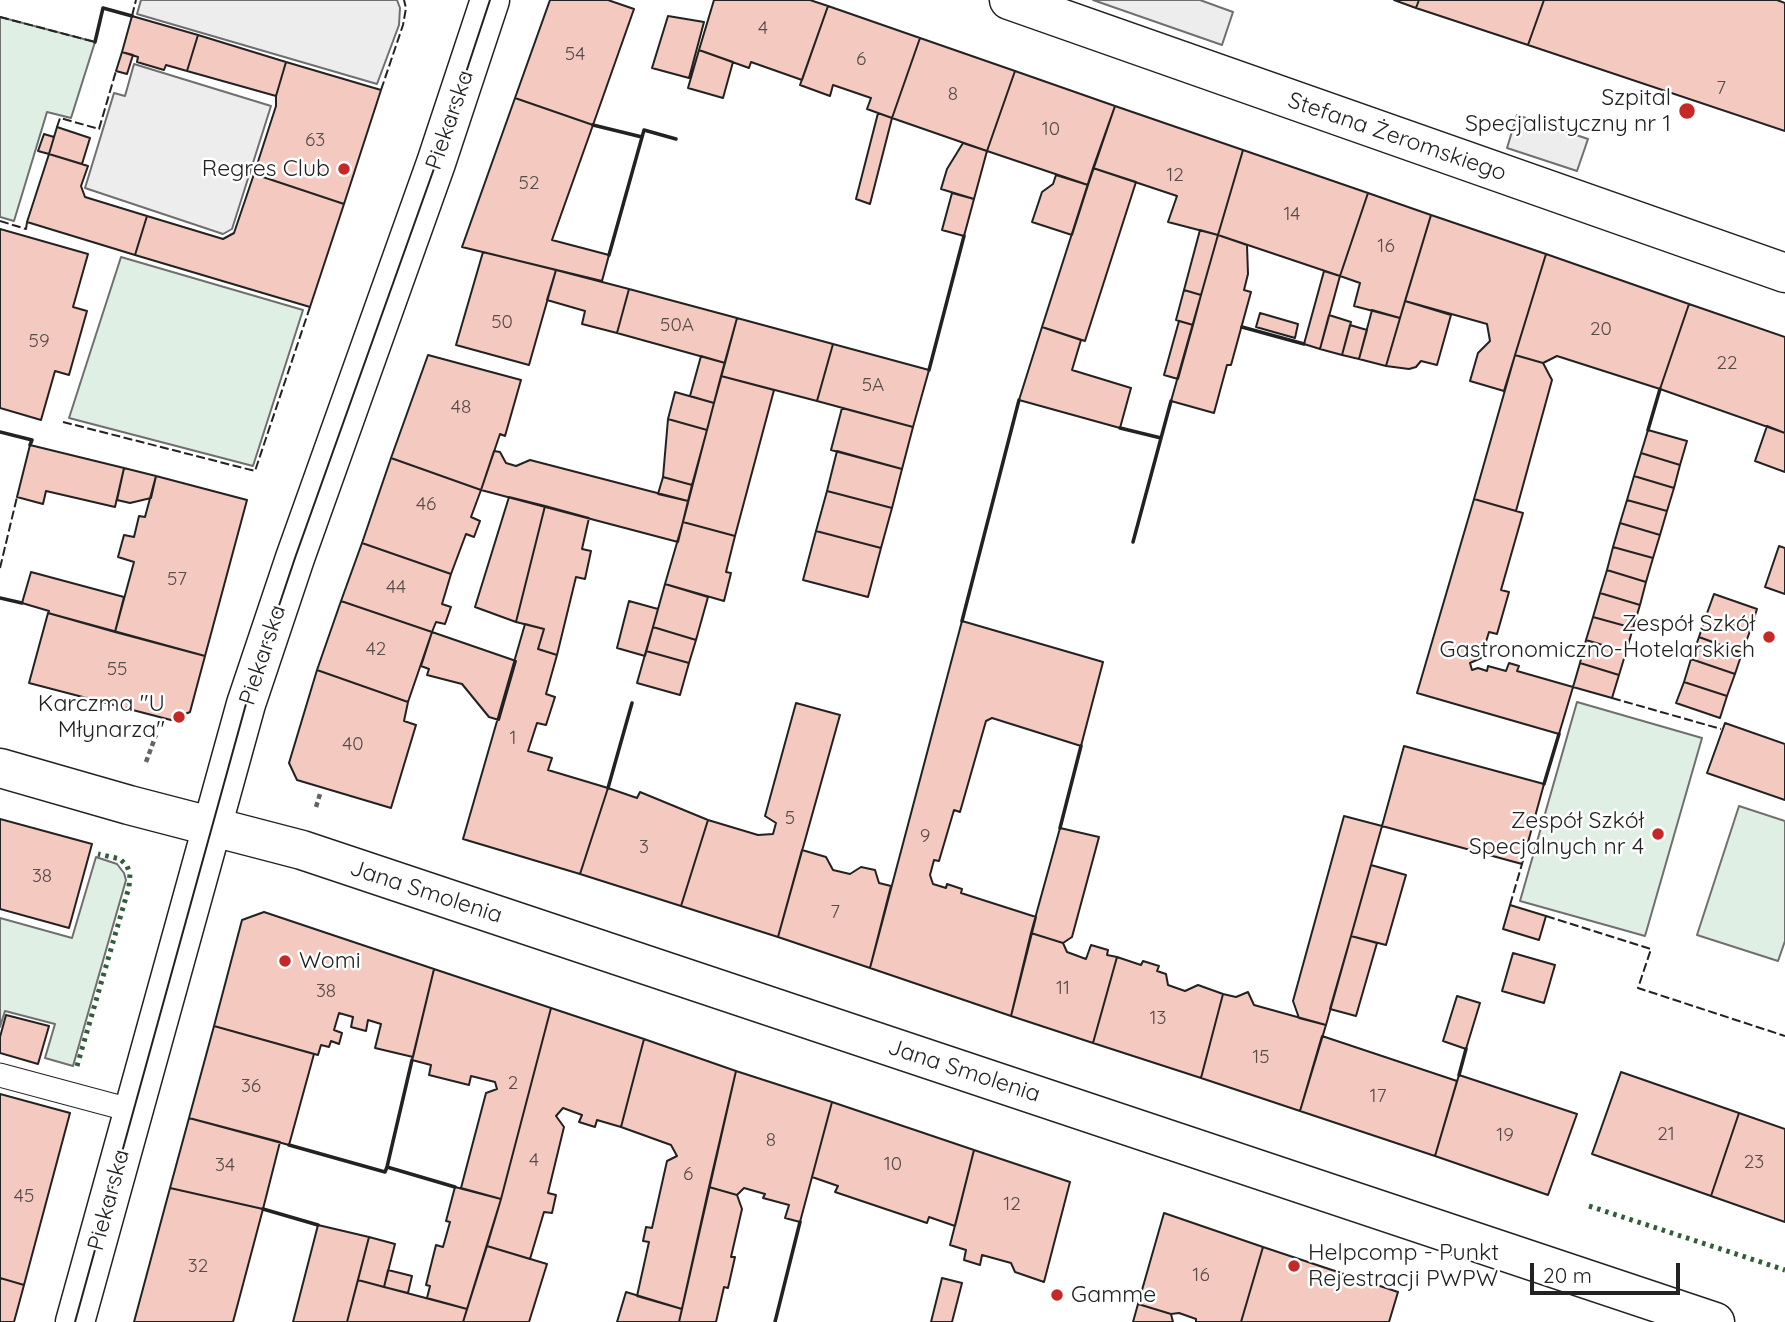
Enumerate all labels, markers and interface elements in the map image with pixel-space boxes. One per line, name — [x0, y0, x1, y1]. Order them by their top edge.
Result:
house number: 4 — [758, 17, 768, 39]
house number: 54 — [565, 43, 585, 65]
house number: 6 — [856, 48, 866, 70]
street label: Piekarska — [420, 67, 480, 173]
house number: 7 — [1716, 77, 1726, 99]
house number: 8 — [948, 83, 958, 105]
place label: Szpital Specjalistyczny nr 1 — [1465, 84, 1671, 138]
street label: Stefana Żeromskiego — [1284, 87, 1510, 187]
marker: Szpital Specjalistyczny nr 1 — [1677, 101, 1697, 121]
house number: 10 — [1042, 118, 1060, 140]
house number: 63 — [305, 129, 325, 151]
place label: Regres Club — [202, 155, 330, 183]
marker: Regres Club — [336, 161, 352, 177]
house number: 12 — [1166, 164, 1184, 186]
house number: 52 — [519, 172, 539, 194]
house number: 14 — [1284, 203, 1300, 225]
house number: 16 — [1377, 235, 1395, 257]
house number: 50 — [491, 311, 513, 333]
house number: 50A — [660, 314, 694, 336]
house number: 20 — [1590, 318, 1612, 340]
house number: 59 — [29, 330, 49, 352]
house number: 22 — [1716, 352, 1738, 374]
house number: 5A — [862, 374, 884, 396]
house number: 48 — [451, 396, 471, 418]
house number: 46 — [416, 493, 436, 515]
house number: 57 — [167, 568, 187, 590]
house number: 44 — [386, 576, 406, 598]
street label: Piekarska — [234, 601, 292, 709]
place label: Zespół Szkół Gastronomiczno-Hotelarskich — [1440, 610, 1755, 664]
marker: Zespół Szkół Gastronomiczno-Hotelarskich — [1761, 629, 1777, 645]
house number: 42 — [366, 638, 386, 660]
house number: 55 — [107, 658, 127, 680]
place label: Karczma "U Młynarza" — [38, 690, 165, 744]
marker: Karczma "U Młynarza" — [171, 709, 187, 725]
house number: 1 — [509, 727, 517, 749]
house number: 40 — [342, 733, 364, 755]
house number: 5 — [785, 807, 795, 829]
place label: Zespół Szkół Specjalnych nr 4 — [1469, 807, 1644, 861]
house number: 9 — [920, 825, 930, 847]
marker: Zespół Szkół Specjalnych nr 4 — [1650, 826, 1666, 842]
house number: 3 — [639, 836, 649, 858]
street label: Jana Smolenia — [346, 854, 506, 930]
house number: 38 — [32, 865, 52, 887]
house number: 7 — [830, 901, 840, 923]
place label: Womi — [299, 947, 361, 975]
marker: Womi — [277, 953, 293, 969]
house number: 11 — [1056, 977, 1070, 999]
house number: 38 — [316, 980, 336, 1002]
house number: 13 — [1150, 1007, 1166, 1029]
street label: Jana Smolenia — [884, 1033, 1044, 1109]
house number: 15 — [1252, 1046, 1270, 1068]
house number: 2 — [508, 1072, 518, 1094]
house number: 36 — [241, 1075, 261, 1097]
house number: 17 — [1370, 1085, 1386, 1107]
house number: 21 — [1657, 1123, 1675, 1145]
house number: 19 — [1496, 1124, 1514, 1146]
house number: 8 — [766, 1129, 776, 1151]
street label: Piekarska — [82, 1146, 136, 1254]
house number: 4 — [529, 1149, 539, 1171]
house number: 23 — [1744, 1151, 1764, 1173]
house number: 10 — [884, 1153, 902, 1175]
house number: 34 — [215, 1154, 235, 1176]
house number: 6 — [683, 1163, 693, 1185]
house number: 45 — [14, 1185, 34, 1207]
house number: 12 — [1003, 1193, 1021, 1215]
place label: Helpcomp - Punkt Rejestracji PWPW — [1308, 1239, 1499, 1293]
scale bar — [1533, 1248, 1684, 1292]
house number: 32 — [188, 1255, 208, 1277]
marker: Helpcomp - Punkt Rejestracji PWPW — [1286, 1258, 1302, 1274]
text: 20 m — [1543, 1262, 1592, 1288]
house number: 16 — [1192, 1264, 1210, 1286]
place label: Gamme — [1071, 1281, 1156, 1309]
marker: Gamme — [1049, 1287, 1065, 1303]

